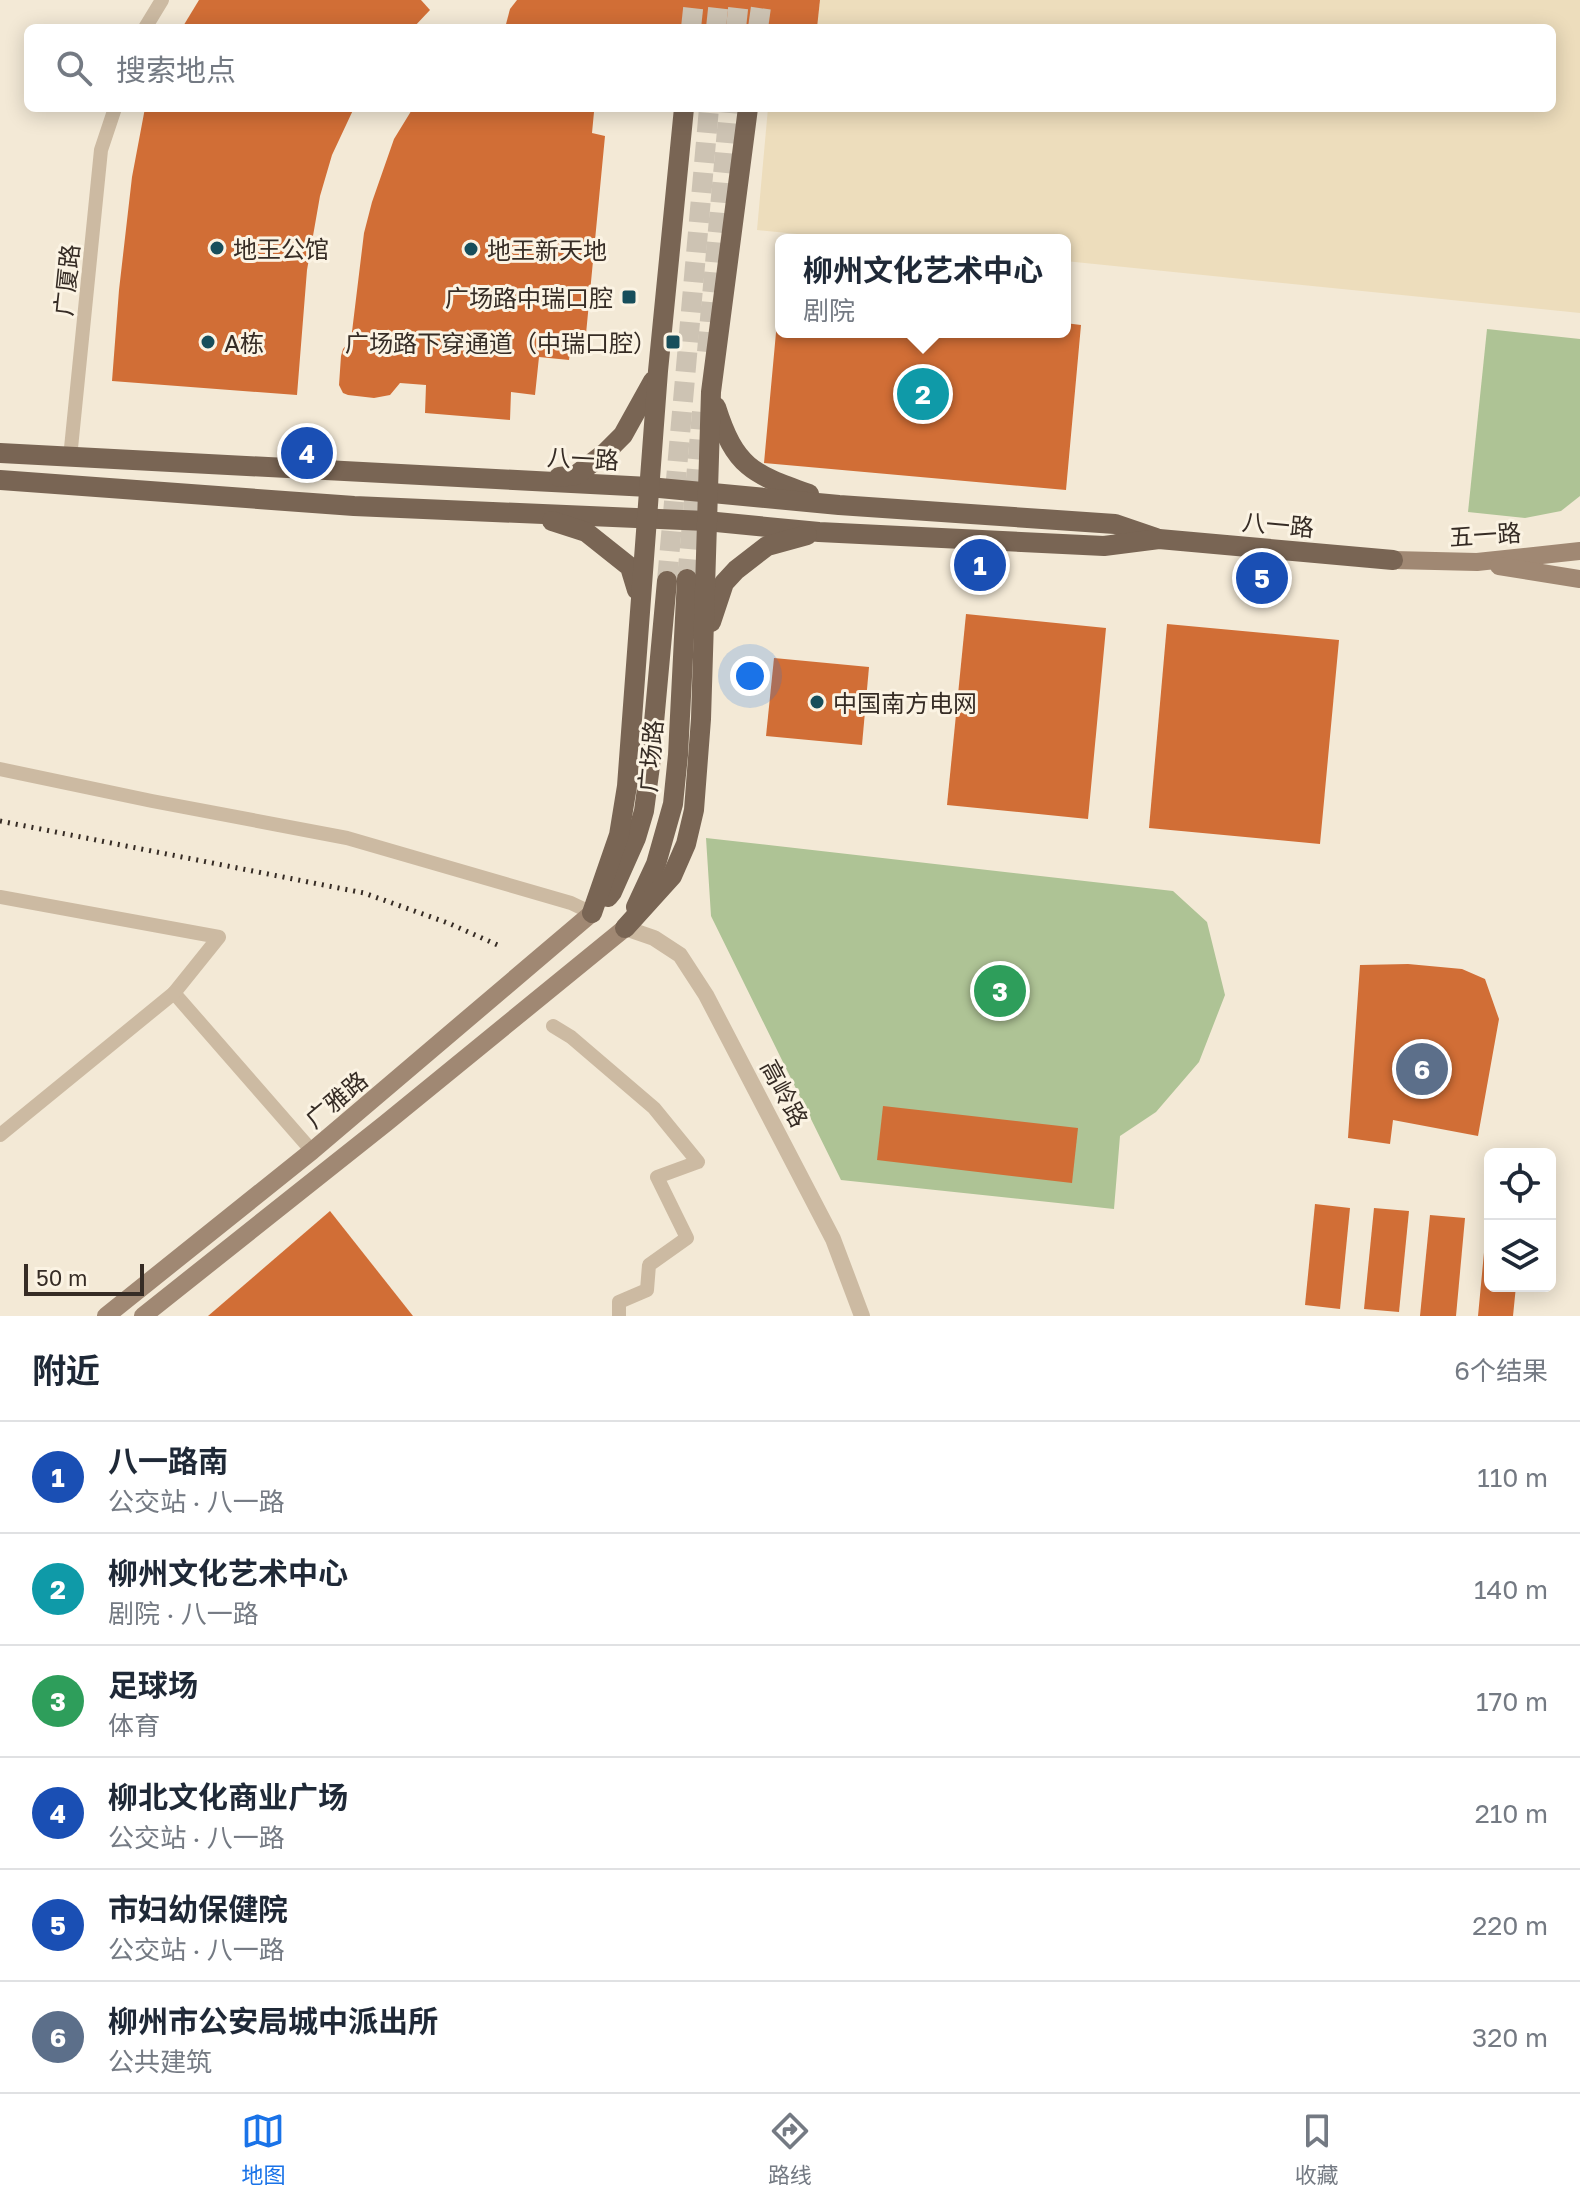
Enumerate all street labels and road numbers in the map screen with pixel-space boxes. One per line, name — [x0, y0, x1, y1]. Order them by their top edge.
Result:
street label: 广厦路 — [48, 243, 84, 317]
street label: 八一路 — [546, 442, 620, 474]
street label: 八一路 — [1241, 506, 1315, 542]
street label: 五一路 — [1448, 517, 1522, 551]
street label: 广场路 — [632, 719, 668, 793]
street label: 高岭路 — [755, 1054, 815, 1132]
street label: 广雅路 — [299, 1065, 373, 1133]

